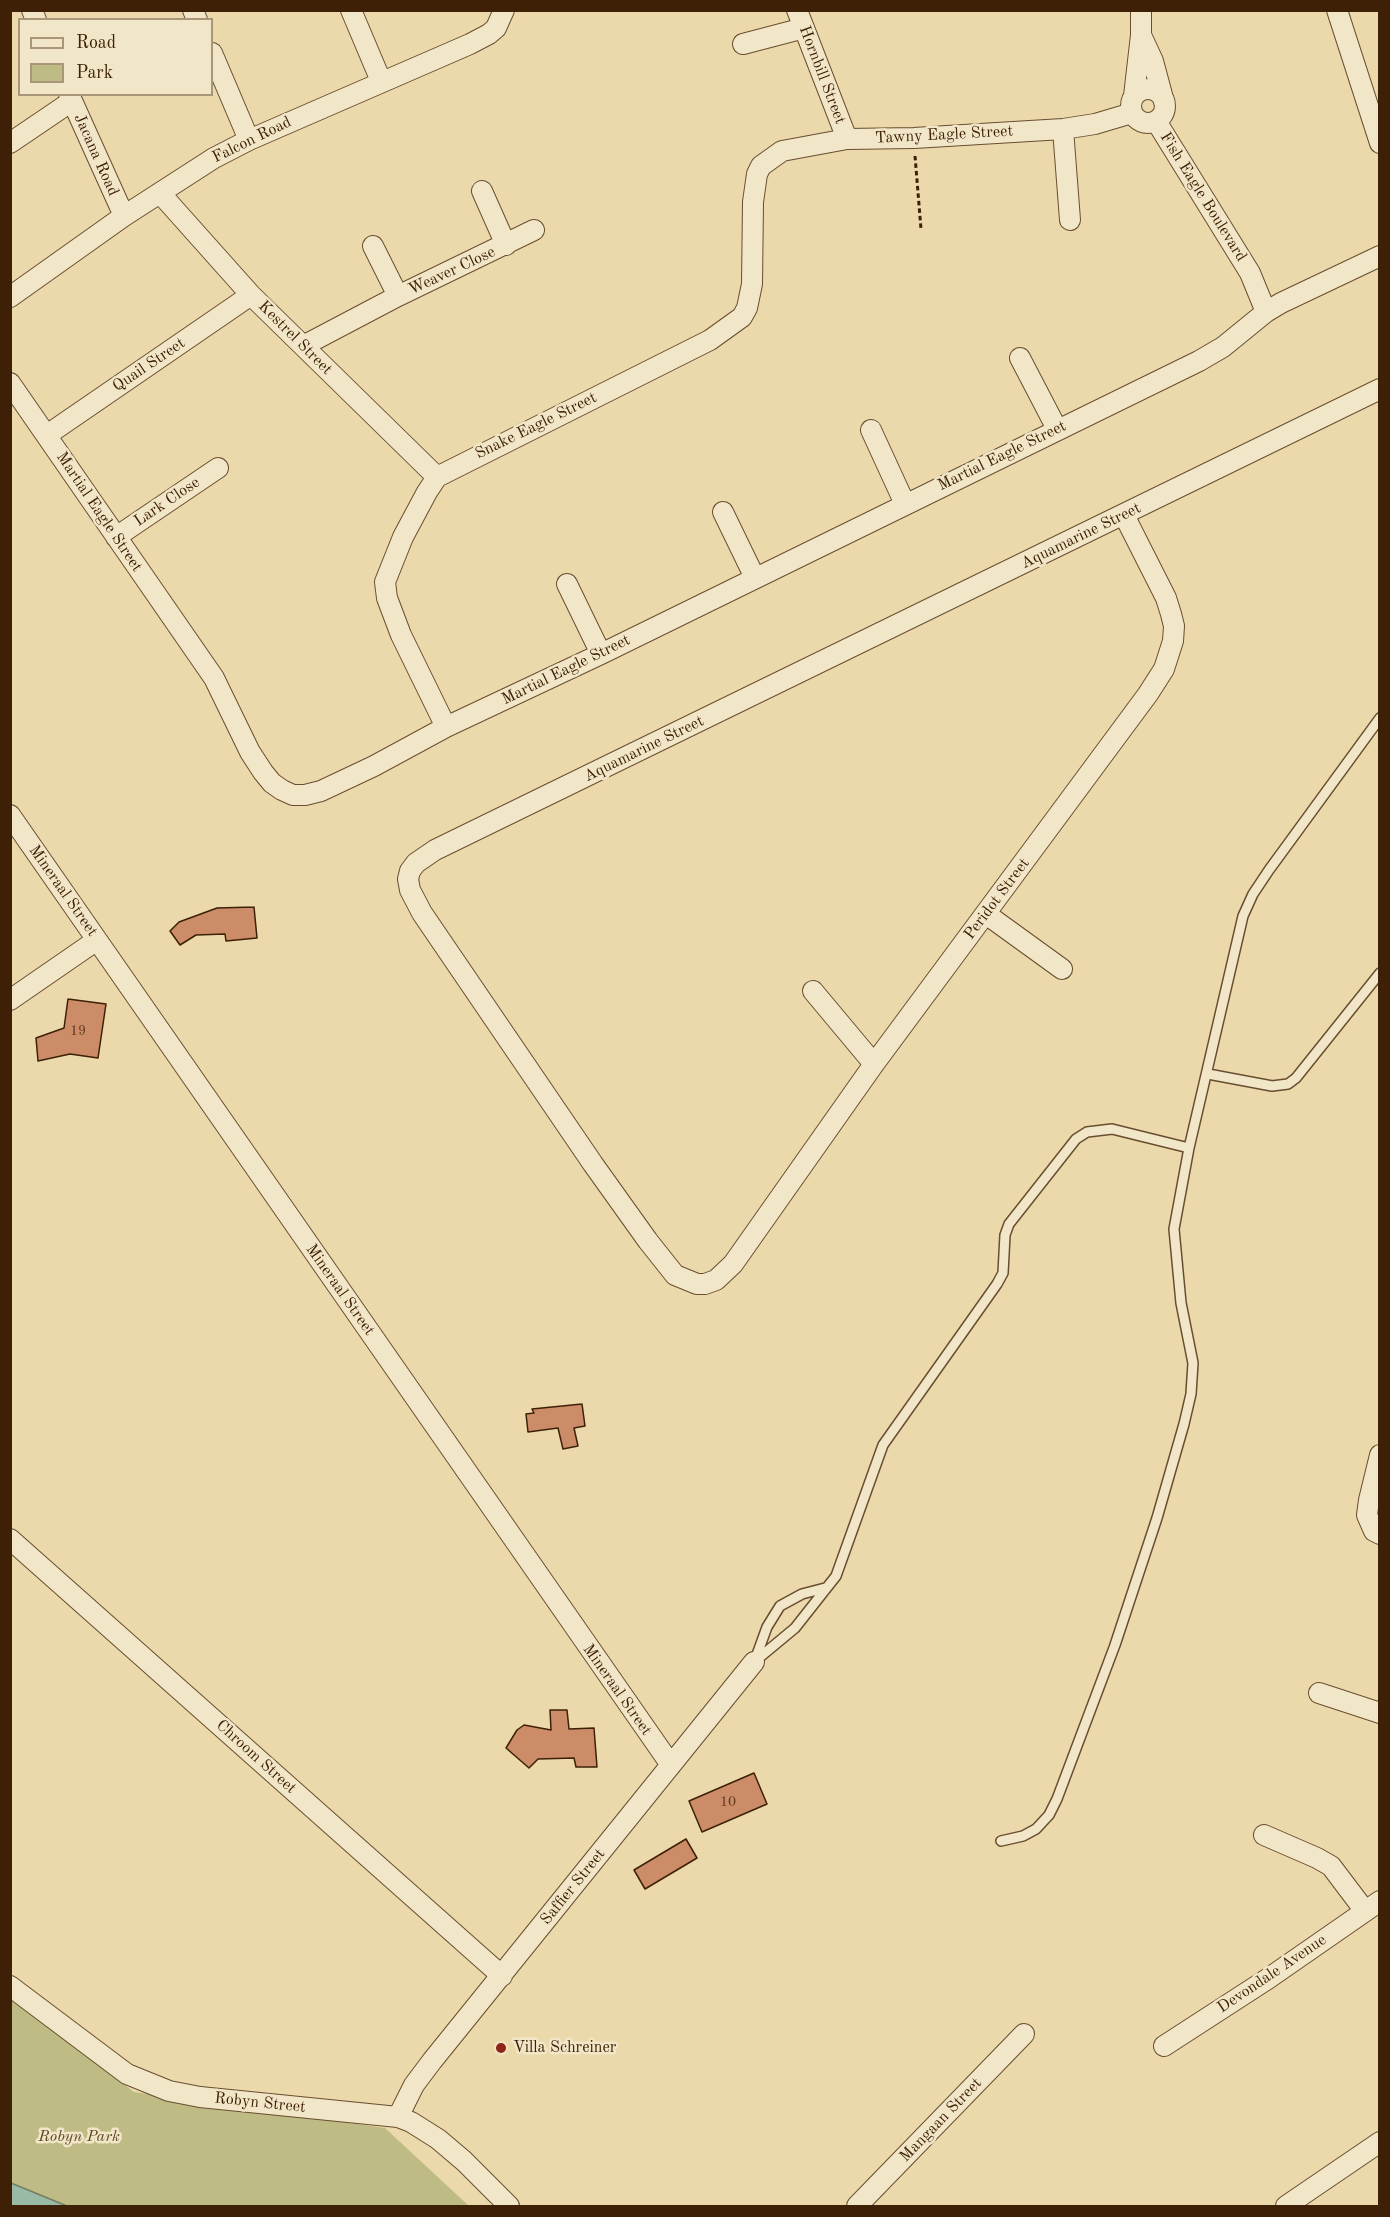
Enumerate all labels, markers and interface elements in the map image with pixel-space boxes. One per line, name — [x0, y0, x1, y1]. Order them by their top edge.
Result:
legend — [18, 18, 213, 96]
street label: Hornbill Street — [794, 23, 850, 127]
text: Road — [76, 34, 116, 52]
text: Park — [76, 64, 113, 82]
street label: Jacana Road — [69, 111, 123, 199]
street label: Falcon Road — [209, 113, 295, 167]
street label: Tawny Eagle Street — [874, 122, 1014, 148]
street label: Fish Eagle Boulevard — [1155, 129, 1251, 265]
street label: Weaver Close — [405, 243, 499, 299]
street label: Kestrel Street — [254, 297, 336, 379]
street label: Quail Street — [109, 334, 189, 396]
street label: Snake Eagle Street — [472, 388, 600, 464]
street label: Martial Eagle Street — [935, 417, 1069, 495]
street label: Martial Eagle Street — [52, 448, 146, 576]
street label: Lark Close — [130, 473, 204, 531]
street label: Aquamarine Street — [1018, 499, 1144, 573]
street label: Martial Eagle Street — [499, 631, 633, 709]
street label: Aquamarine Street — [581, 712, 707, 786]
street label: Mineraal Street — [24, 842, 102, 940]
street label: Peridot Street — [960, 854, 1034, 944]
house number: 19 — [70, 1023, 86, 1039]
street label: Mineraal Street — [301, 1241, 379, 1339]
street label: Mineraal Street — [578, 1641, 656, 1739]
street label: Chroom Street — [212, 1716, 300, 1798]
house number: 10 — [720, 1794, 736, 1810]
street label: Saffier Street — [536, 1845, 610, 1929]
street label: Devondale Avenue — [1214, 1930, 1330, 2018]
place label: Villa Schreiner — [513, 2038, 616, 2058]
marker: Villa Schreiner — [494, 2041, 508, 2055]
street label: Mangaan Street — [896, 2074, 986, 2166]
street label: Robyn Street — [213, 2089, 307, 2117]
park label: Robyn Park — [38, 2127, 120, 2147]

